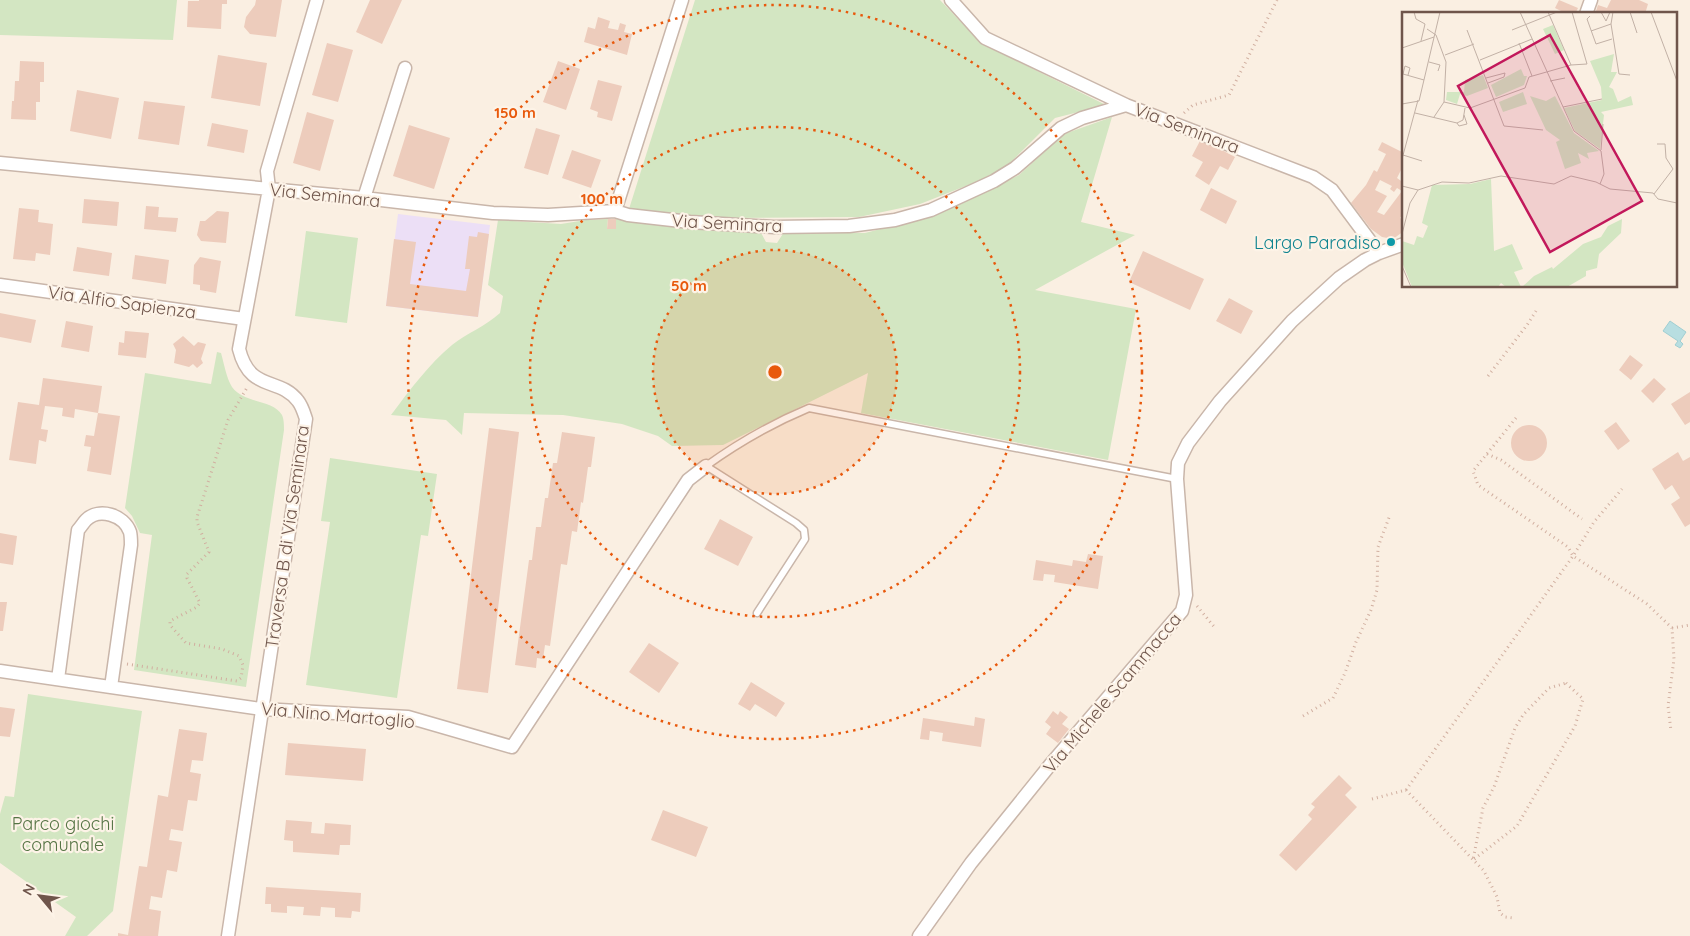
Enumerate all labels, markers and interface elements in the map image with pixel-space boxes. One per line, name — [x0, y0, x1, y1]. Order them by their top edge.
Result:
inset map — [1402, 12, 1678, 288]
street label: Via Seminara — [1131, 97, 1243, 159]
text: 150 m — [494, 103, 536, 122]
street label: Via Seminara — [269, 178, 381, 212]
text: 100 m — [581, 189, 623, 208]
street label: Via Seminara — [671, 209, 783, 237]
place label: Largo Paradiso — [1254, 231, 1381, 254]
marker: Largo Paradiso — [1385, 236, 1397, 248]
text: 50 m — [671, 276, 707, 295]
street label: Via Alfio Sapienza — [46, 280, 198, 324]
centre of rings — [766, 363, 784, 381]
street label: Traversa B di Via Seminara — [260, 424, 314, 650]
street label: Via Michele Scammacca — [1038, 608, 1186, 778]
street label: Via Nino Martoglio — [260, 697, 416, 733]
park label: Parco giochi comunale — [12, 812, 114, 856]
north arrow — [15, 871, 65, 921]
text: N — [18, 881, 39, 899]

